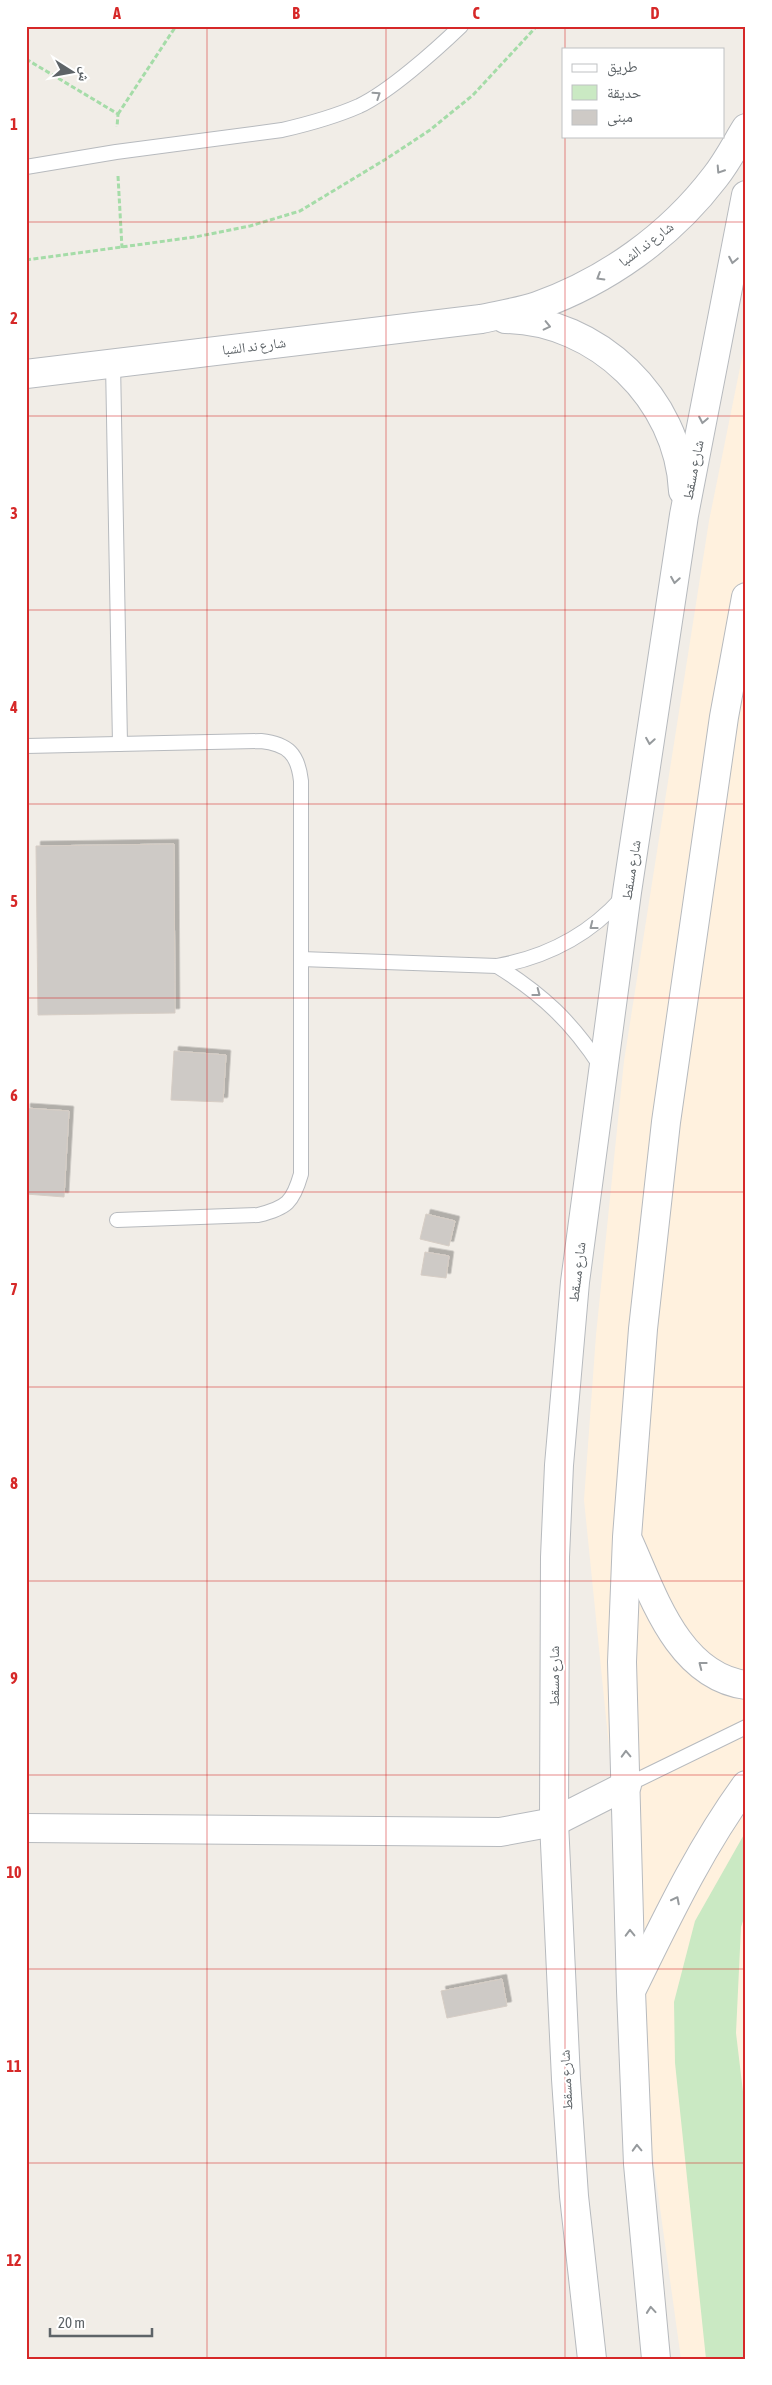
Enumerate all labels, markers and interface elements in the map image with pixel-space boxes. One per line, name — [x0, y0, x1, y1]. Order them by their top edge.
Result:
text: A — [112, 4, 121, 22]
text: B — [292, 4, 300, 22]
text: C — [472, 4, 480, 22]
text: D — [651, 4, 660, 22]
north arrow — [48, 48, 98, 98]
legend — [562, 48, 724, 138]
text: طريق — [607, 58, 638, 77]
text: ش — [74, 65, 94, 83]
text: حديقة — [607, 84, 642, 101]
one-way arrow — [371, 91, 380, 101]
text: مبنى — [607, 108, 633, 127]
text: 1 — [10, 115, 18, 133]
one-way arrow — [716, 164, 726, 173]
street label: شارع ند الشبا — [616, 218, 678, 271]
one-way arrow — [729, 256, 739, 265]
one-way arrow — [596, 270, 605, 280]
text: 2 — [10, 309, 18, 327]
one-way arrow — [542, 320, 551, 331]
street label: شارع ند الشبا — [221, 334, 287, 360]
one-way arrow — [698, 416, 708, 424]
street label: شارع مسقط — [679, 439, 709, 502]
text: 3 — [10, 504, 18, 522]
one-way arrow — [670, 576, 680, 584]
text: 4 — [9, 698, 18, 716]
one-way arrow — [646, 736, 656, 745]
street label: شارع مسقط — [618, 839, 646, 901]
text: 5 — [10, 892, 18, 910]
one-way arrow — [589, 920, 598, 929]
one-way arrow — [531, 987, 541, 996]
text: 6 — [10, 1086, 18, 1104]
street label: شارع مسقط — [565, 1241, 591, 1303]
text: 7 — [10, 1280, 18, 1298]
text: 8 — [10, 1474, 18, 1492]
street label: شارع مسقط — [546, 1646, 564, 1706]
one-way arrow — [699, 1662, 708, 1670]
text: 9 — [10, 1669, 18, 1687]
one-way arrow — [620, 1749, 631, 1757]
text: 10 — [6, 1863, 22, 1881]
one-way arrow — [670, 1897, 680, 1906]
one-way arrow — [625, 1929, 635, 1937]
street label: شارع مسقط — [556, 2049, 578, 2111]
text: 11 — [6, 2057, 22, 2075]
one-way arrow — [632, 2144, 642, 2152]
text: 12 — [6, 2251, 22, 2269]
scale bar — [50, 2305, 152, 2337]
one-way arrow — [645, 2306, 656, 2314]
text: 20 m — [58, 2314, 85, 2331]

